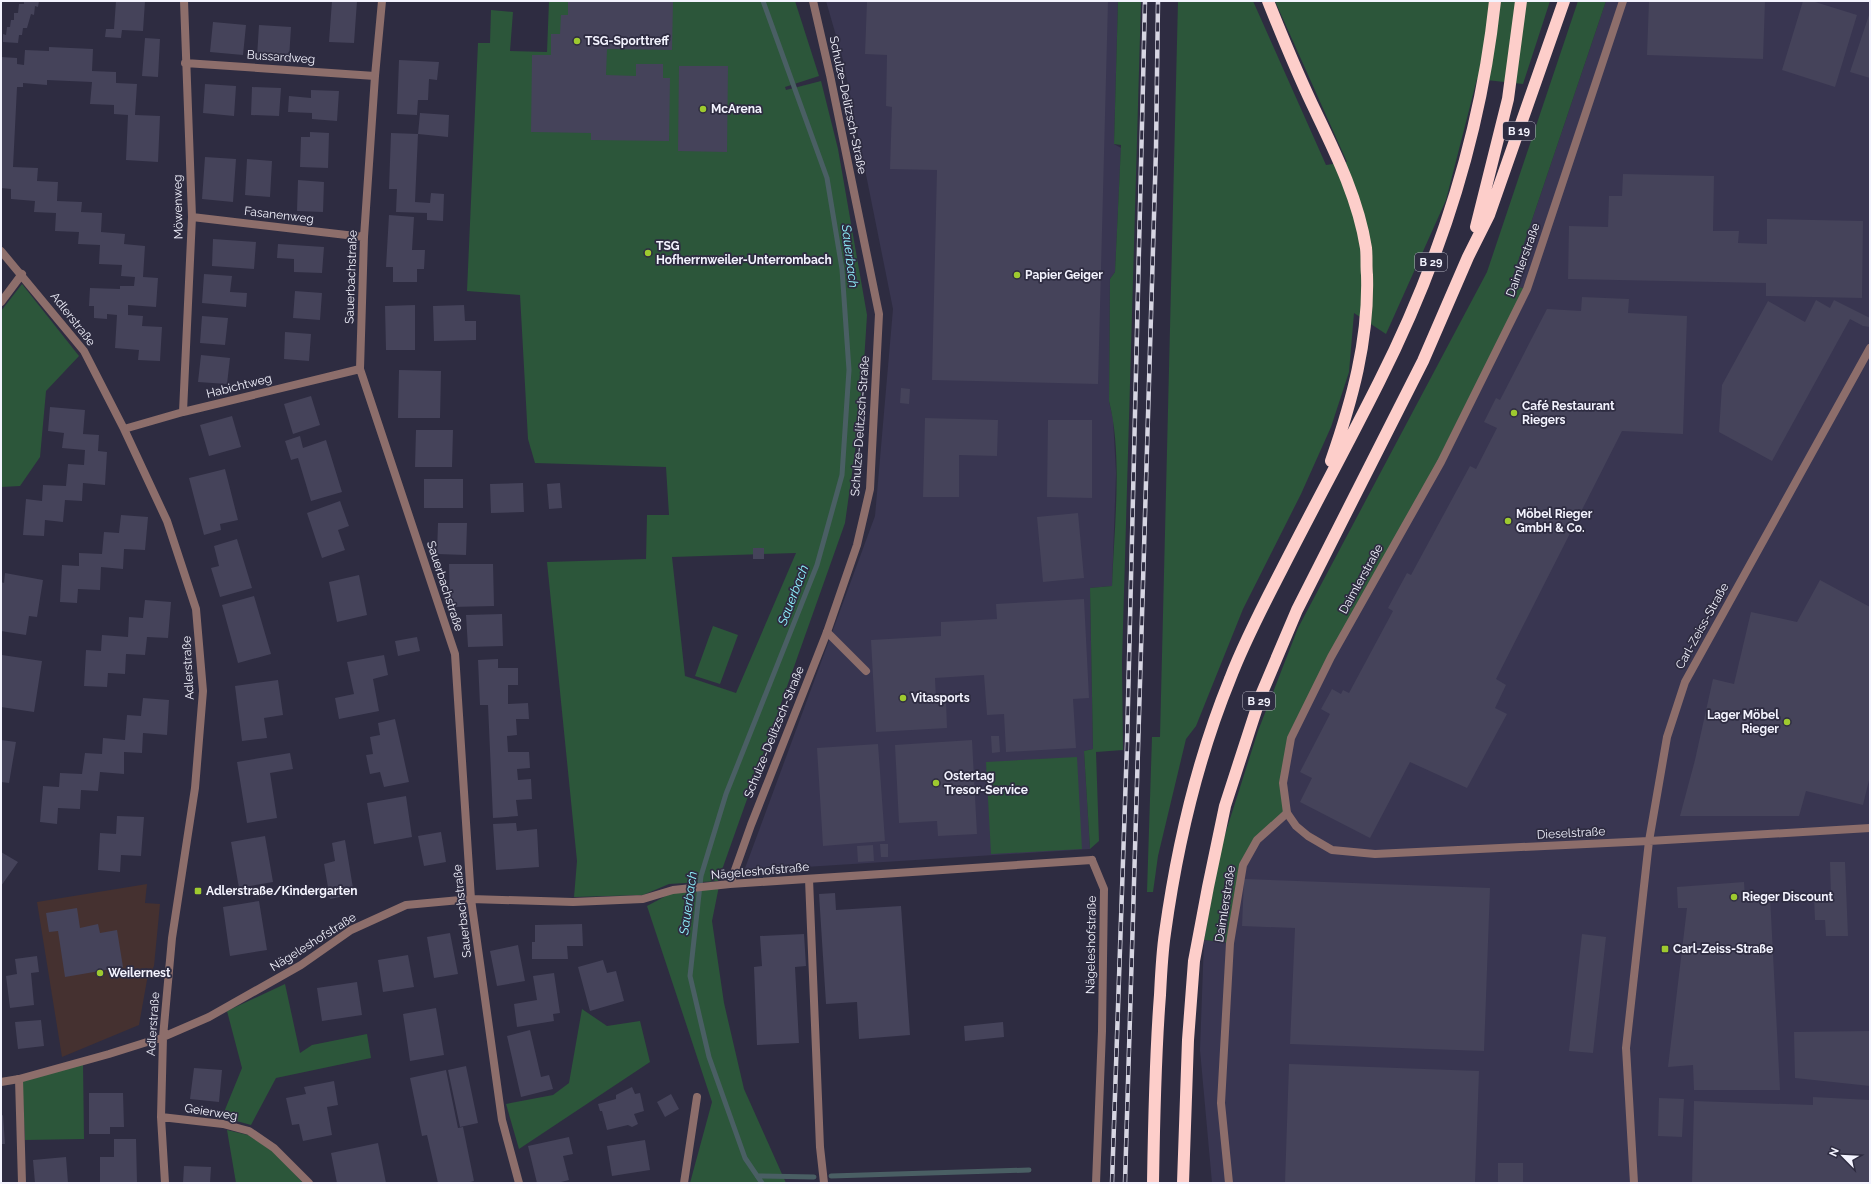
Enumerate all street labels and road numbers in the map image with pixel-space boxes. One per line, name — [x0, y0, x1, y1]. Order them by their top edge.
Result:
street label: Schulze-Delitzsch-Straße — [827, 35, 869, 175]
street label: Bussardweg — [246, 48, 316, 66]
road number: B 19 — [1503, 122, 1535, 140]
street label: Möwenweg — [170, 174, 186, 240]
street label: Fasanenweg — [243, 204, 315, 226]
street label: Daimlerstraße — [1503, 221, 1543, 299]
street label: Sauerbachstraße — [342, 230, 360, 324]
road number: B 29 — [1415, 253, 1447, 271]
street label: Adlerstraße — [48, 289, 98, 349]
street label: Schulze-Delitzsch-Straße — [848, 355, 872, 497]
street label: Habichtweg — [205, 371, 273, 401]
street label: Sauerbachstraße — [424, 539, 466, 633]
street label: Daimlerstraße — [1336, 542, 1386, 616]
street label: Carl-Zeiss-Straße — [1673, 580, 1731, 672]
street label: Adlerstraße — [179, 636, 197, 700]
street label: Schulze-Delitzsch-Straße — [741, 664, 807, 800]
road number: B 29 — [1243, 692, 1275, 710]
street label: Dieselstraße — [1536, 824, 1606, 842]
street label: Nägeleshofstraße — [710, 860, 810, 882]
street label: Sauerbachstraße — [450, 864, 474, 958]
street label: Daimlerstraße — [1212, 865, 1238, 943]
street label: Nägeleshofstraße — [1083, 896, 1099, 994]
street label: Nägeleshofstraße — [268, 910, 358, 974]
street label: Adlerstraße — [144, 992, 162, 1056]
street label: Geierweg — [183, 1101, 239, 1123]

